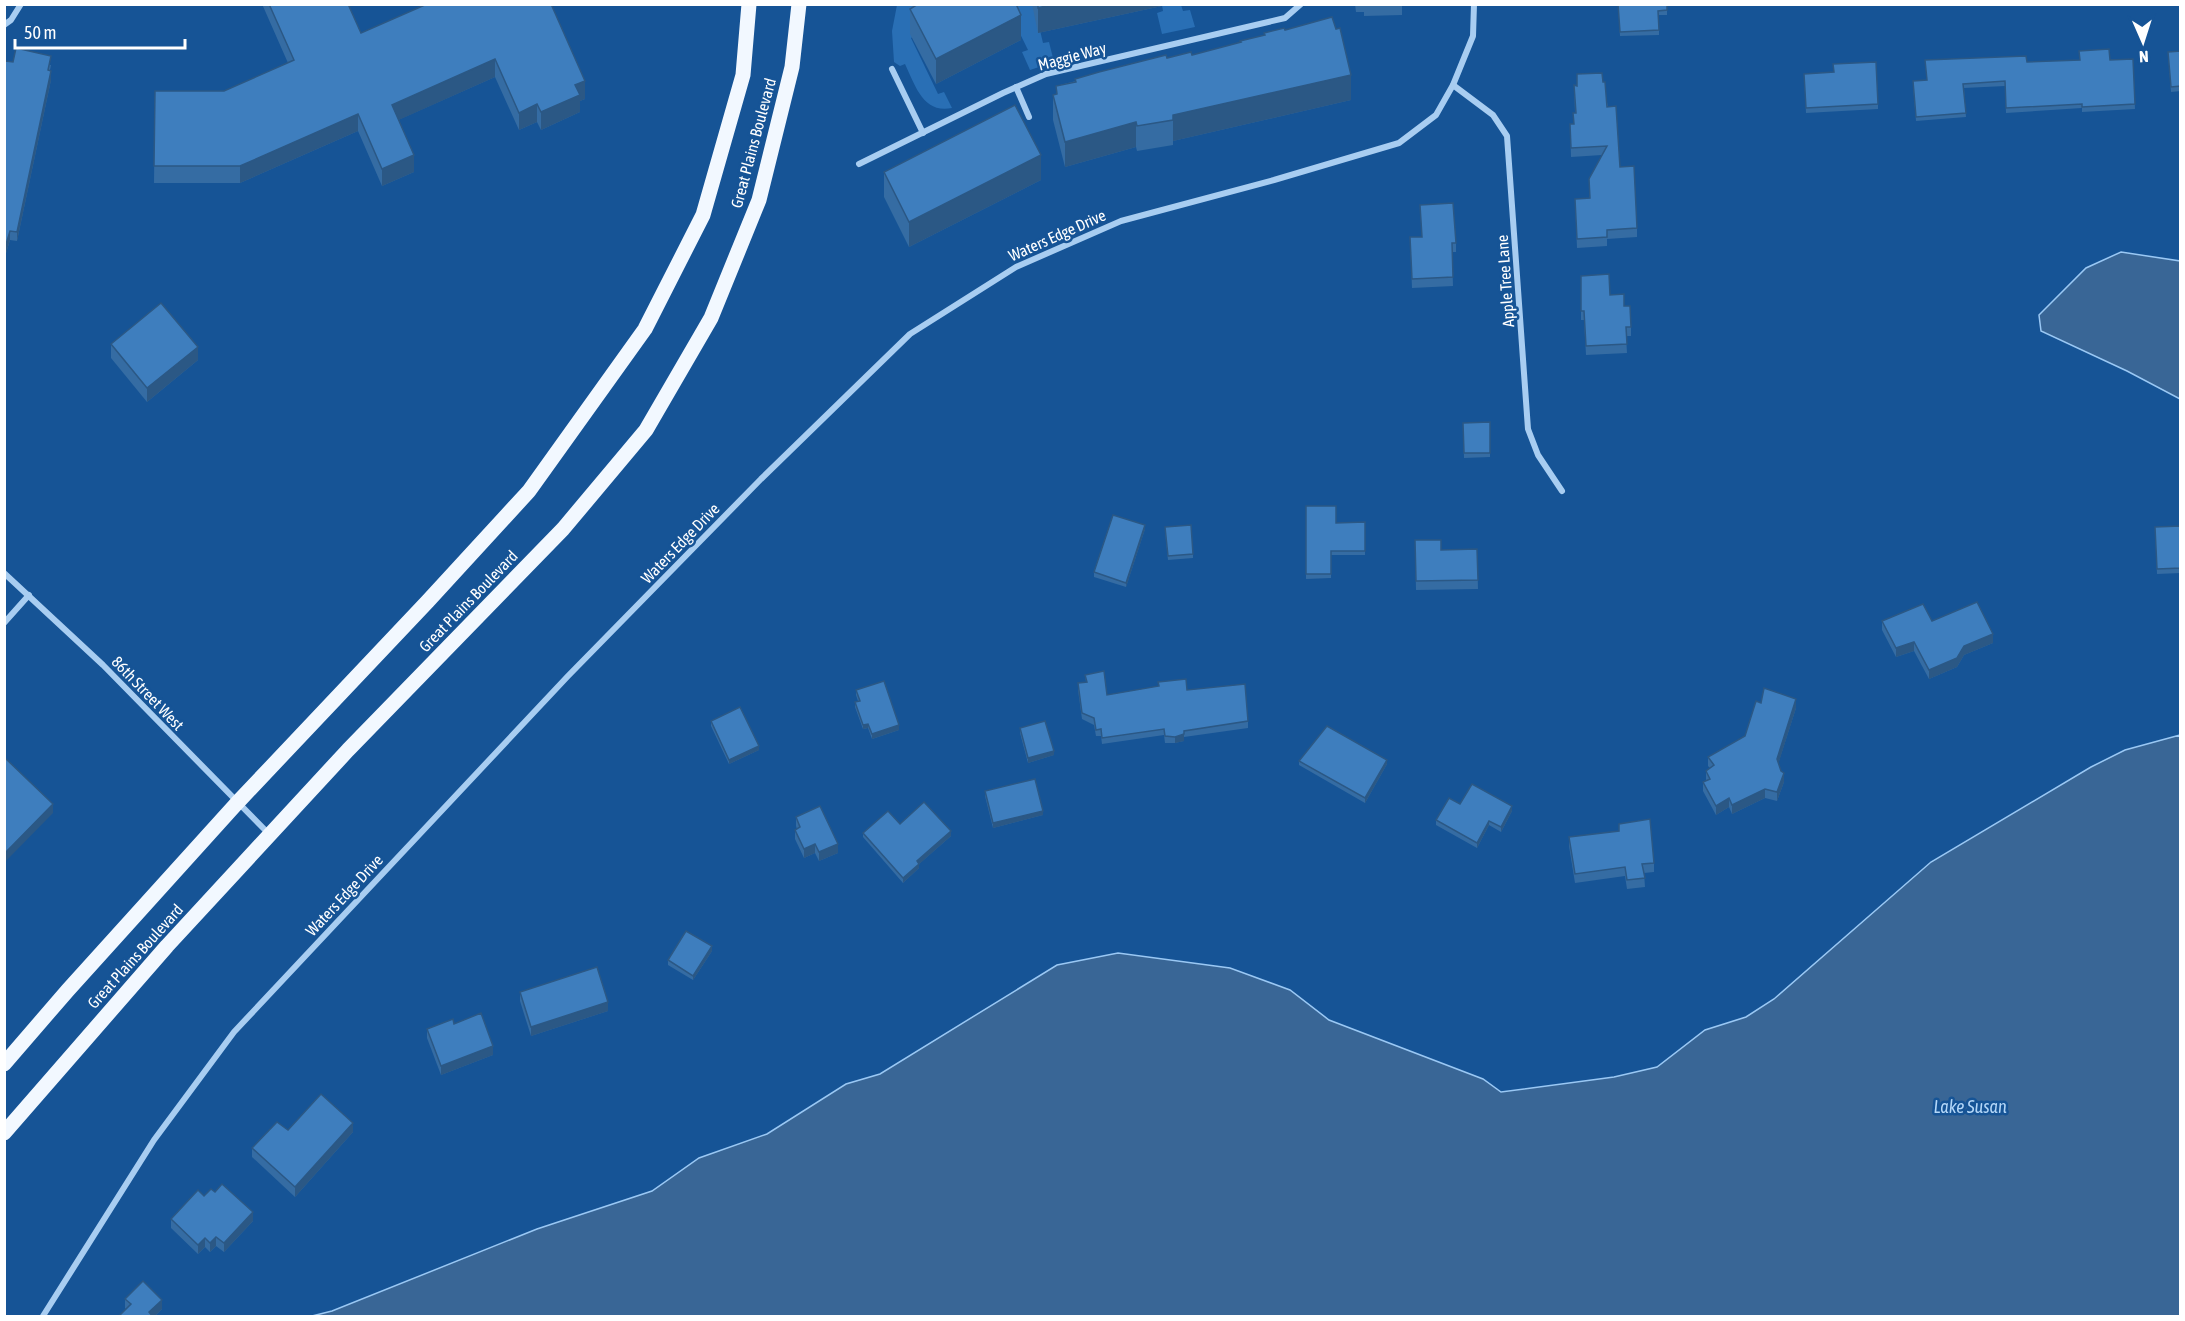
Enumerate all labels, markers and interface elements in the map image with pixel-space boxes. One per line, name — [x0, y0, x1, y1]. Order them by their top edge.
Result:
scale bar — [15, 12, 184, 50]
north arrow — [2113, 12, 2173, 72]
text: 50 m — [24, 22, 56, 43]
street label: Maggie Way — [1036, 38, 1109, 75]
text: N — [2139, 48, 2149, 66]
street label: Great Plains Boulevard — [727, 76, 779, 210]
street label: Waters Edge Drive — [1006, 206, 1109, 265]
street label: Apple Tree Lane — [1493, 234, 1518, 328]
street label: Waters Edge Drive — [637, 499, 723, 587]
street label: Great Plains Boulevard — [415, 547, 521, 655]
street label: 86th Street West — [108, 652, 188, 734]
street label: Waters Edge Drive — [302, 851, 387, 940]
street label: Great Plains Boulevard — [84, 900, 186, 1012]
water label: Lake Susan — [1933, 1096, 2007, 1117]

